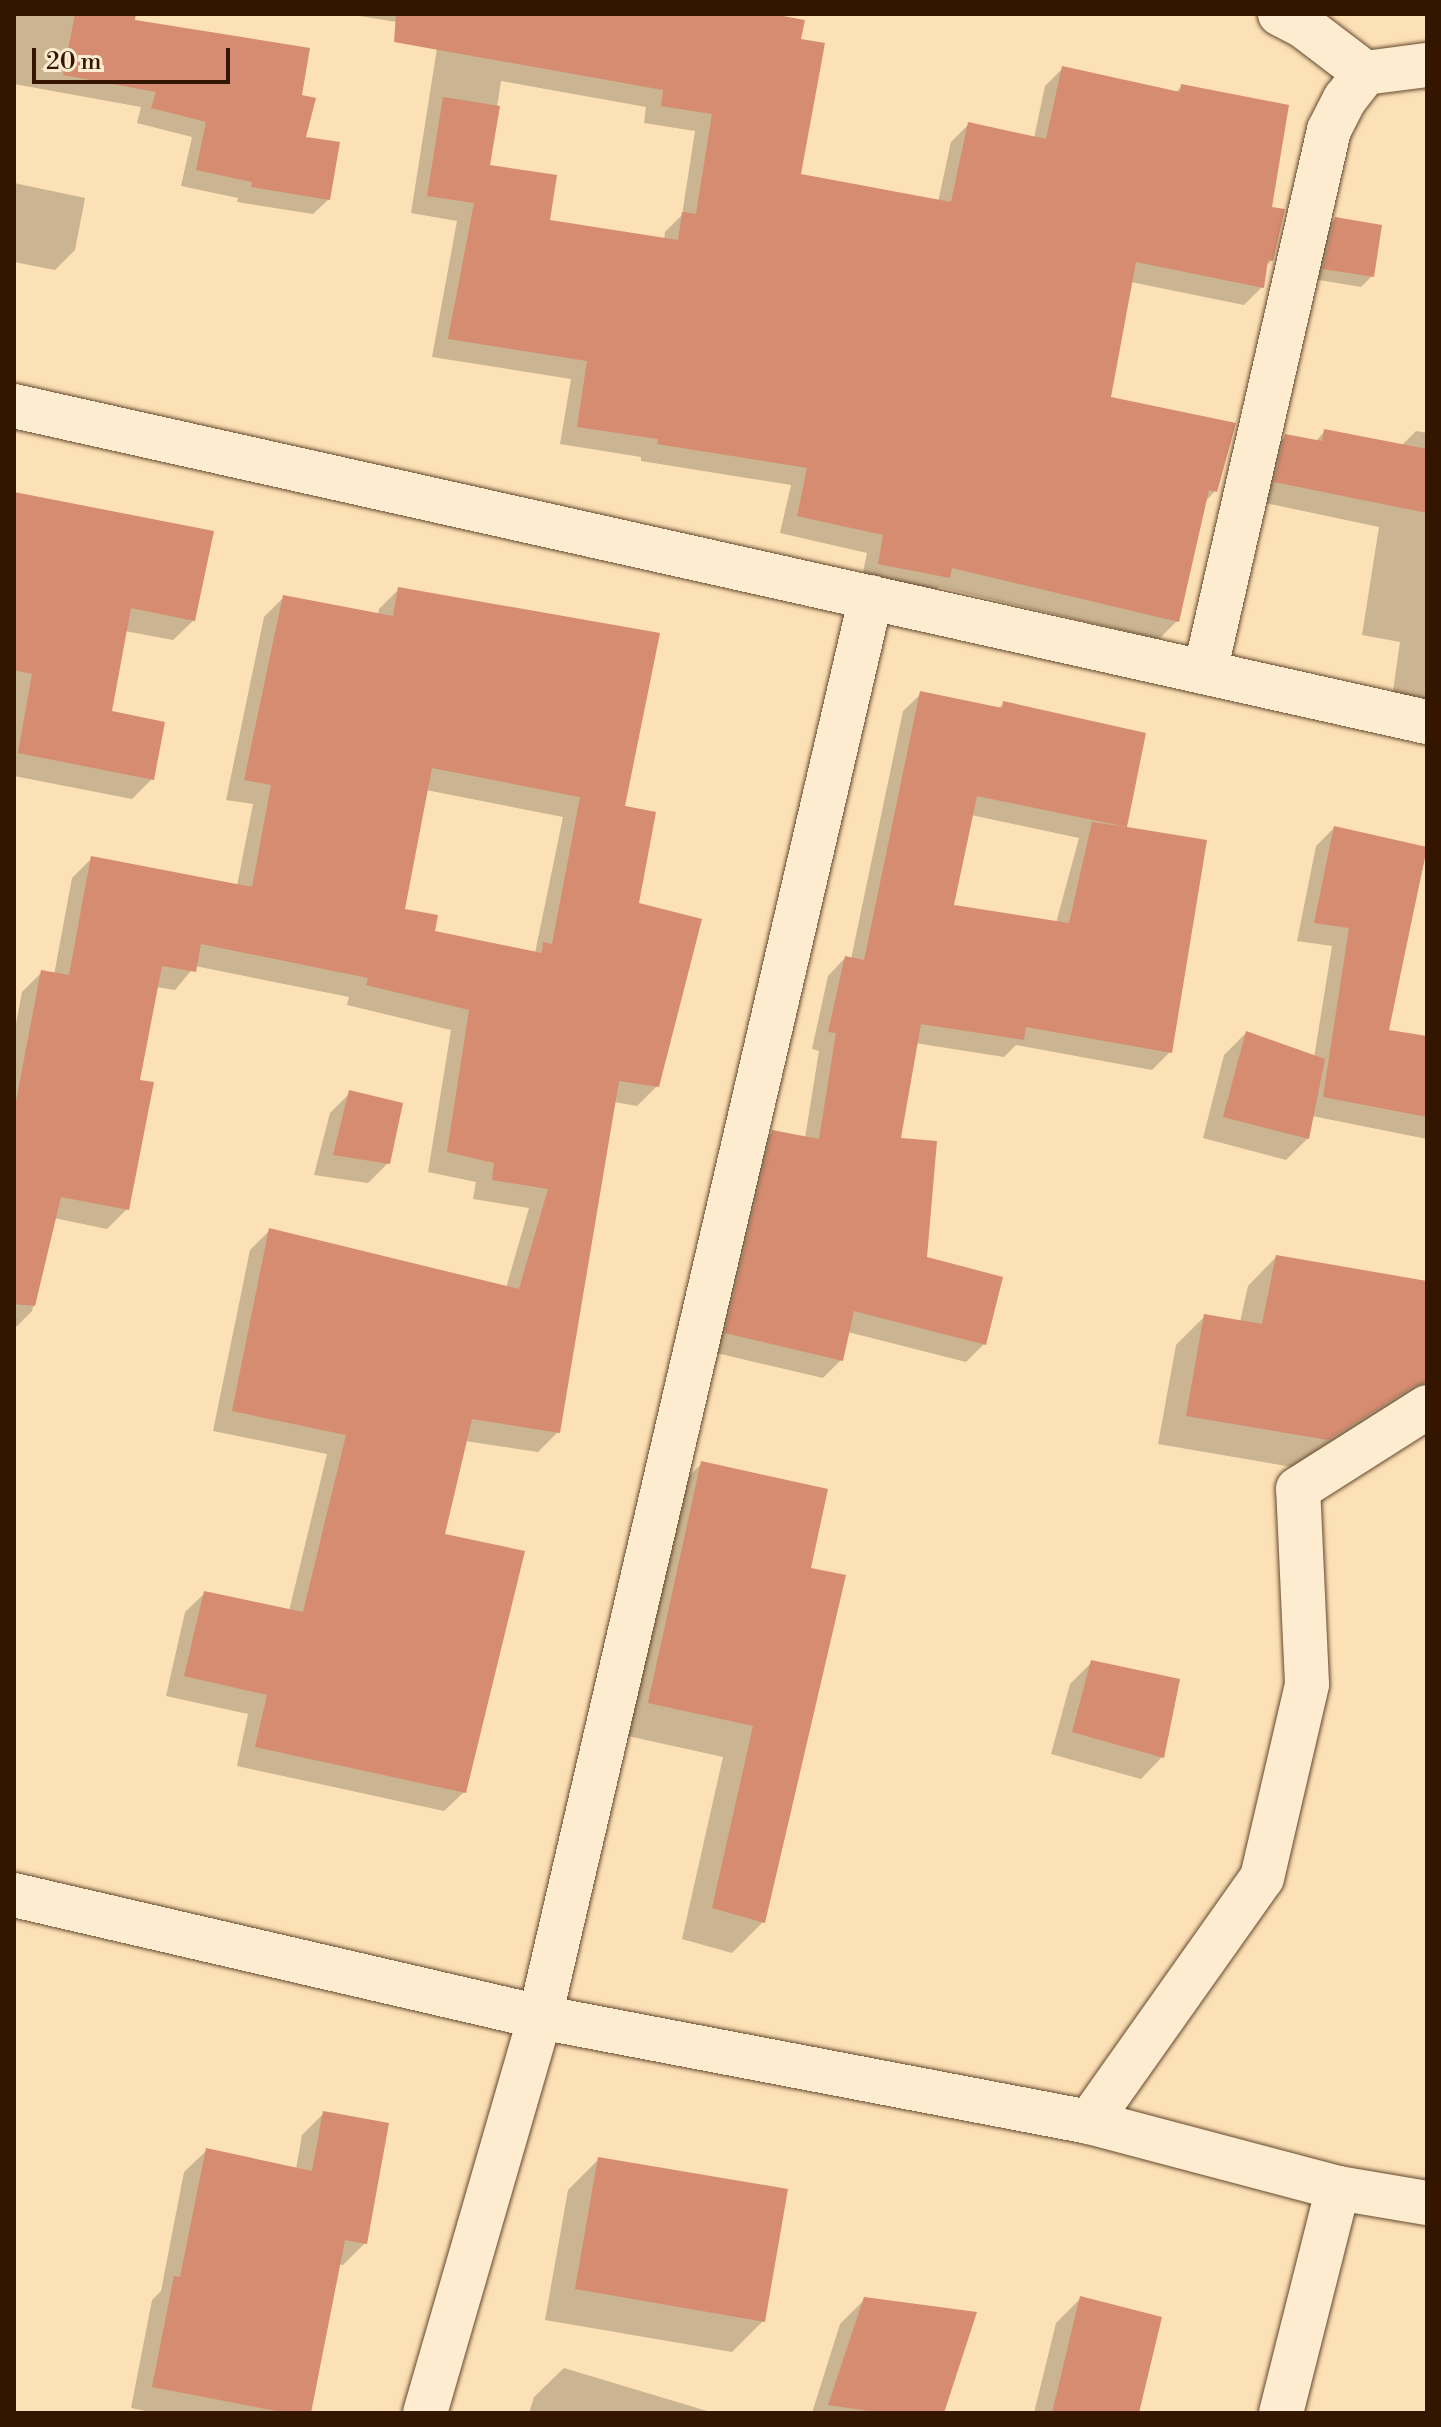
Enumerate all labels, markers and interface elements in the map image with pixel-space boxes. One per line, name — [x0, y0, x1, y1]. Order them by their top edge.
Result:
scale bar — [36, 32, 234, 82]
text: 20 m — [46, 47, 102, 77]

